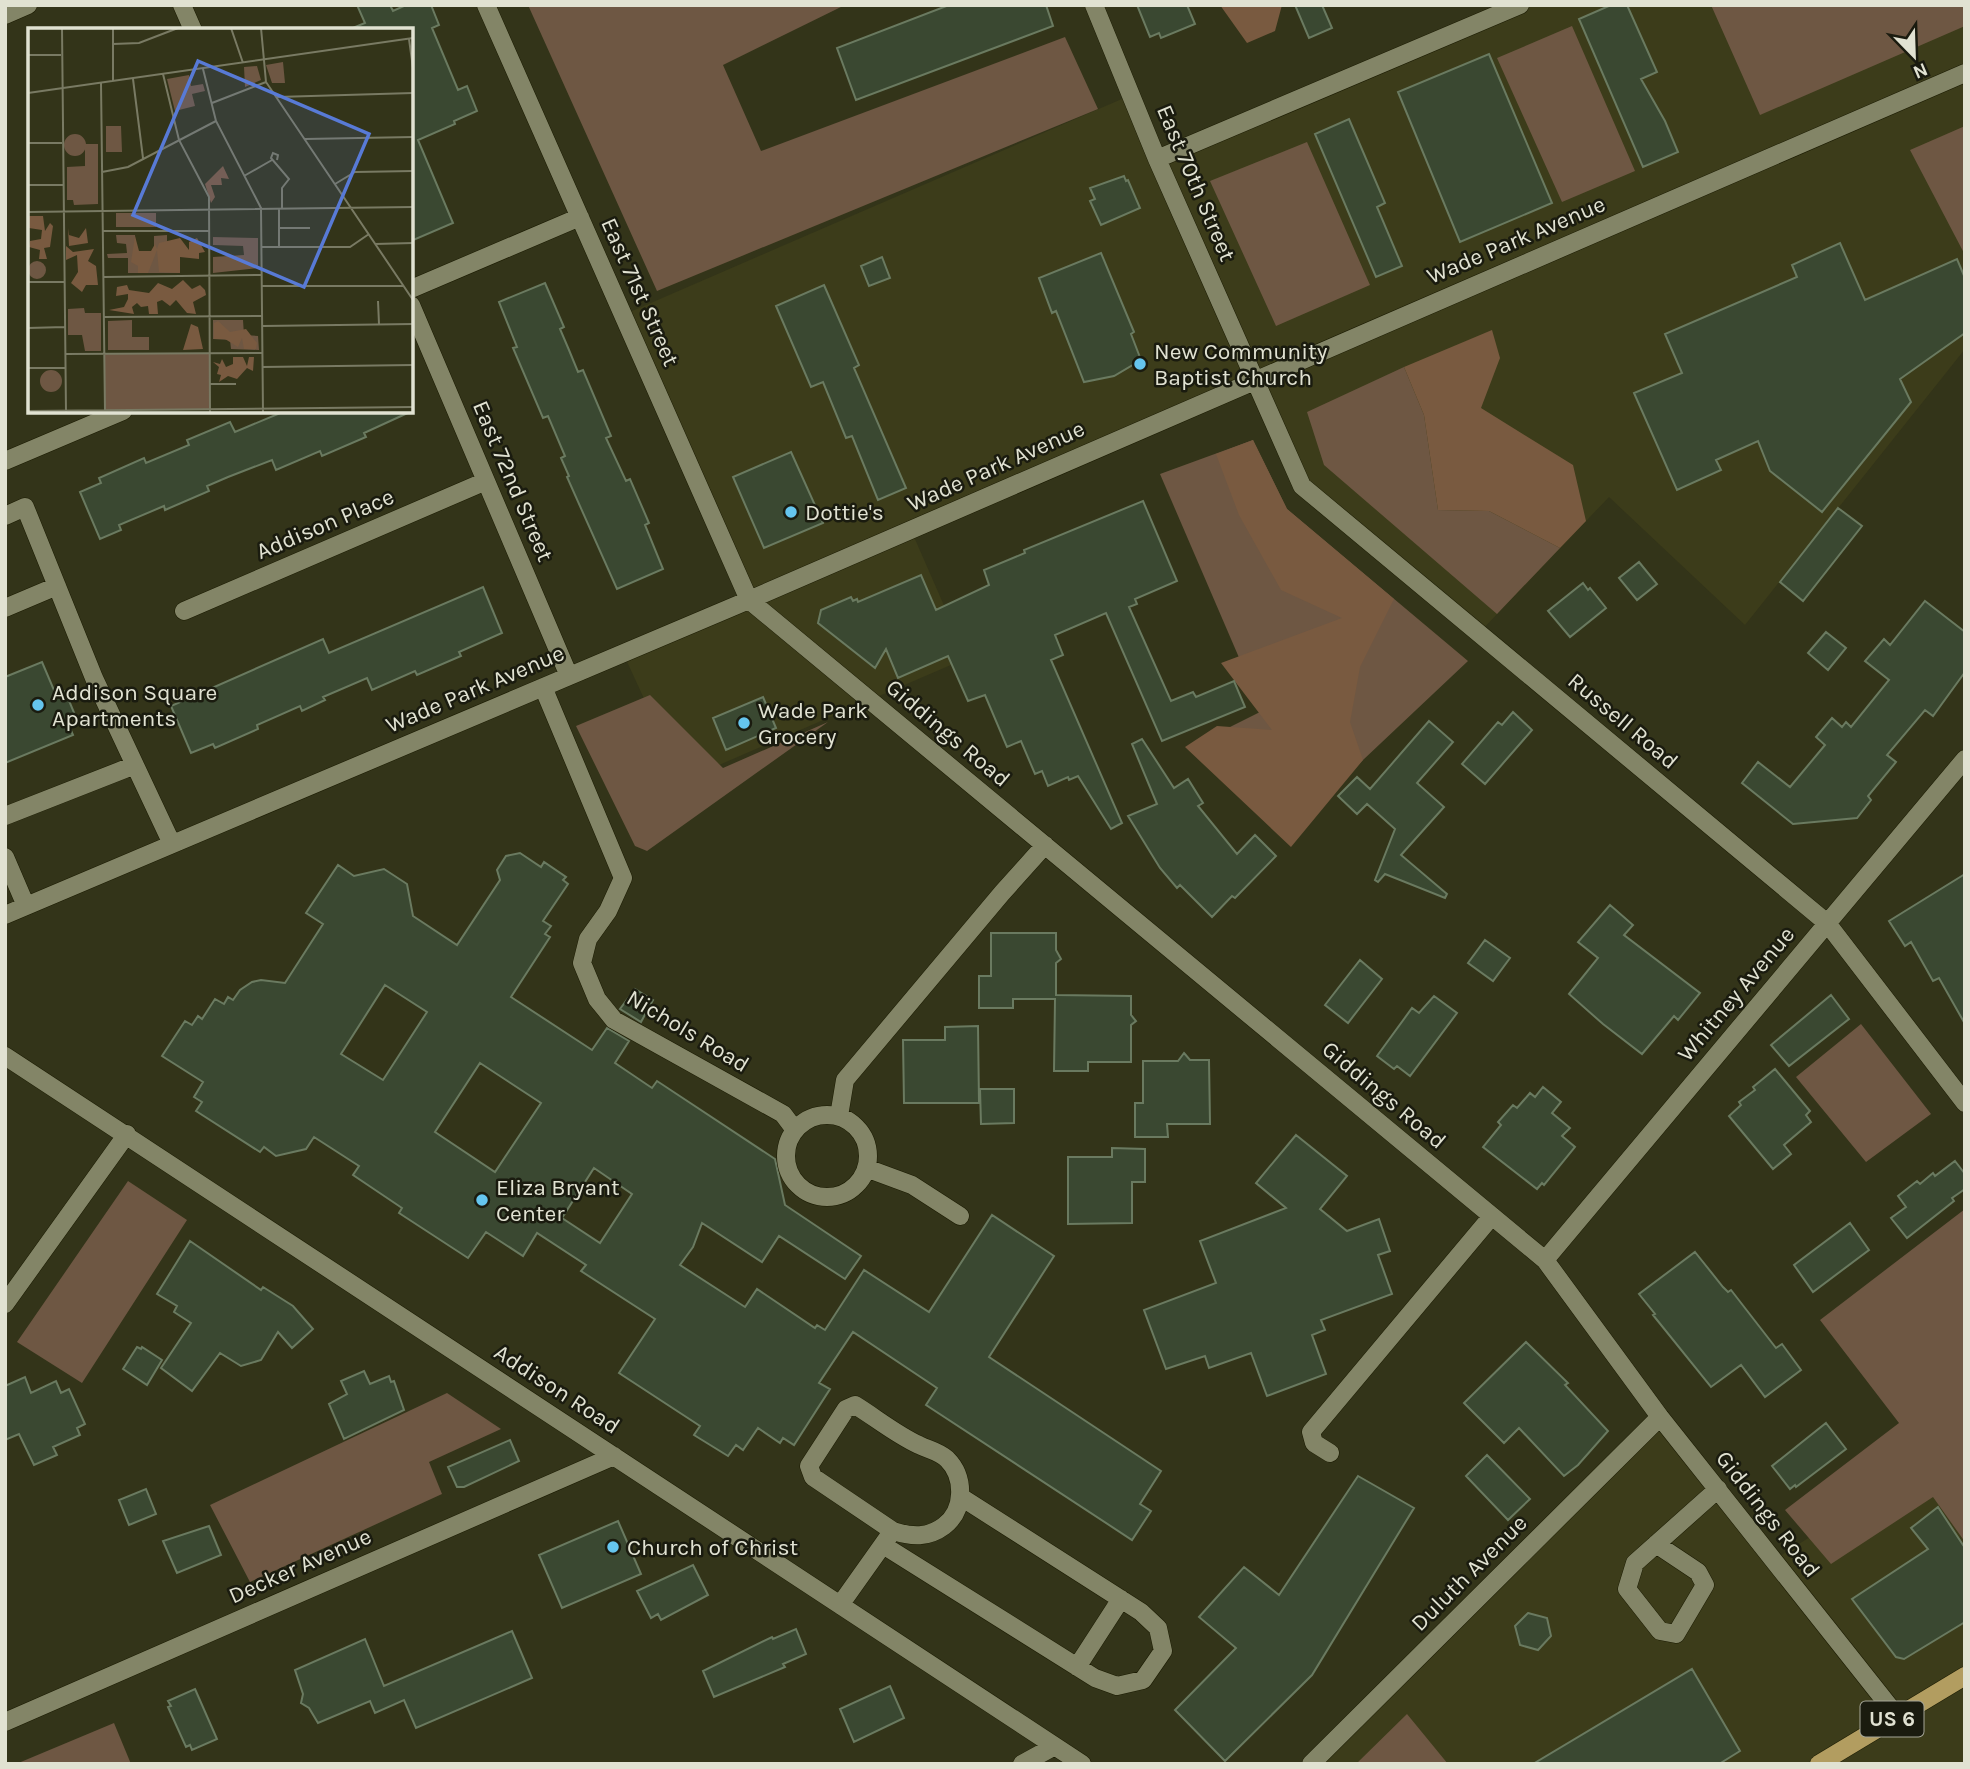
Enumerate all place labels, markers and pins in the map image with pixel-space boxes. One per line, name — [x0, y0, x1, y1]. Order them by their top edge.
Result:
place label: New Community Baptist Church — [1154, 338, 1328, 391]
marker: New Community Baptist Church — [1132, 356, 1148, 372]
place label: Dottie's — [805, 499, 884, 526]
marker: Dottie's — [783, 504, 799, 520]
place label: Addison Square Apartments — [52, 679, 217, 732]
marker: Addison Square Apartments — [30, 697, 46, 713]
place label: Wade Park Grocery — [758, 697, 868, 750]
marker: Wade Park Grocery — [736, 715, 752, 731]
place label: Eliza Bryant Center — [496, 1174, 620, 1227]
marker: Eliza Bryant Center — [474, 1192, 490, 1208]
place label: Church of Christ — [627, 1534, 799, 1561]
marker: Church of Christ — [605, 1539, 621, 1555]

